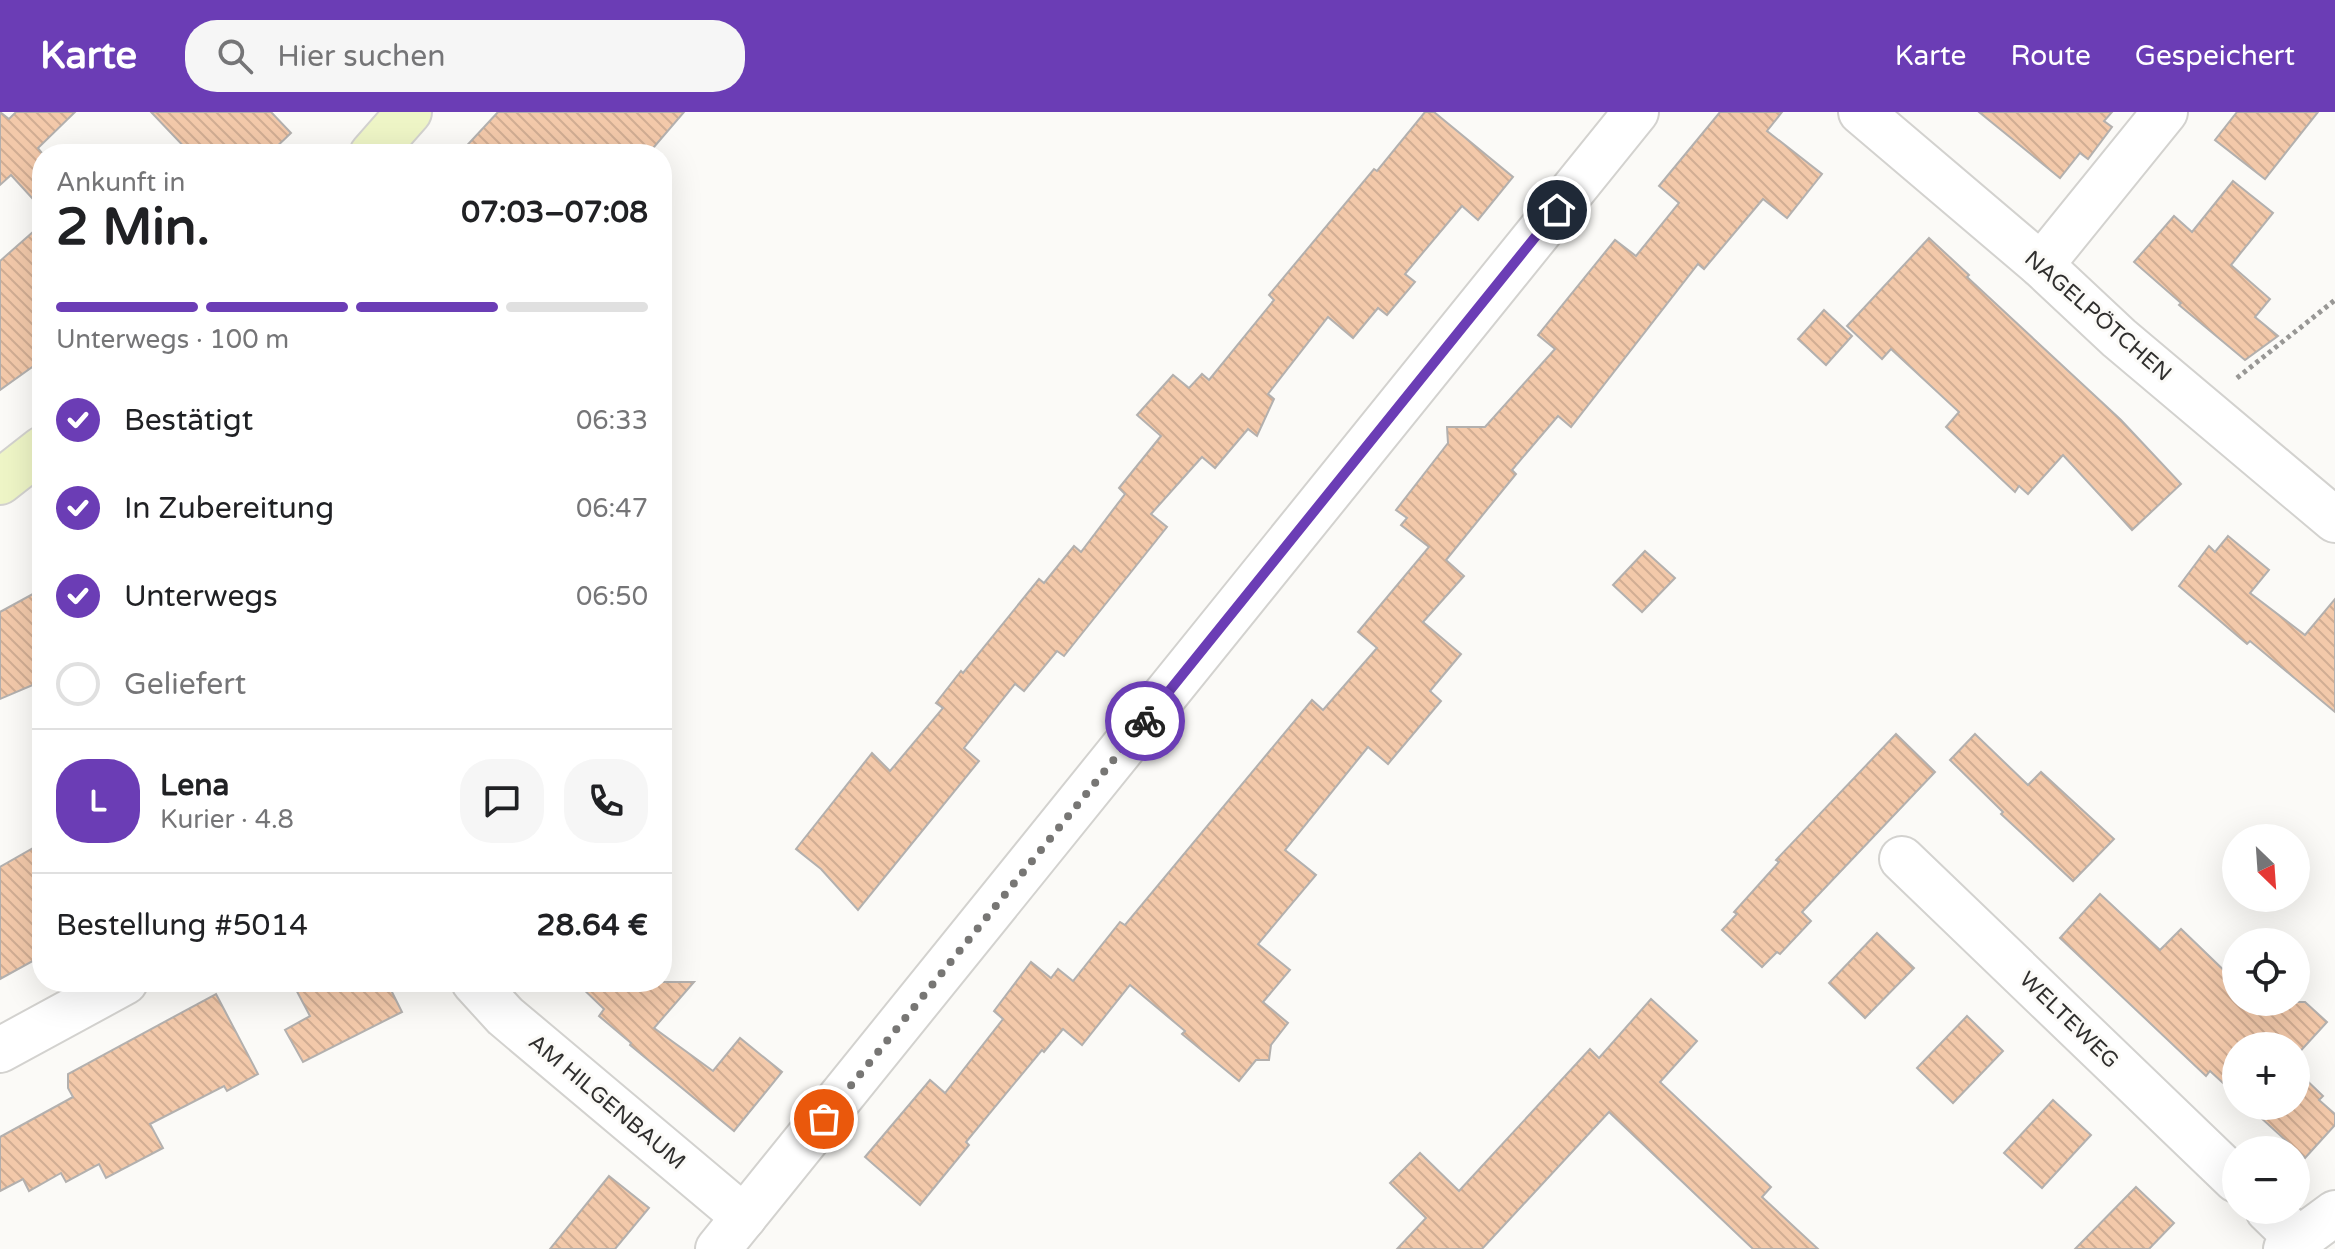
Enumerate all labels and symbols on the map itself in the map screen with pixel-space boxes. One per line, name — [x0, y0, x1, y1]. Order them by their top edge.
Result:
pin — [1523, 176, 1591, 244]
street label: NAGELPÖTCHEN — [2019, 245, 2177, 387]
courier — [1105, 681, 1185, 761]
north arrow — [2222, 824, 2310, 912]
street label: WELTEWEG — [2014, 966, 2124, 1074]
street label: AM HILGENBAUM — [523, 1029, 691, 1175]
pin — [790, 1085, 858, 1153]

